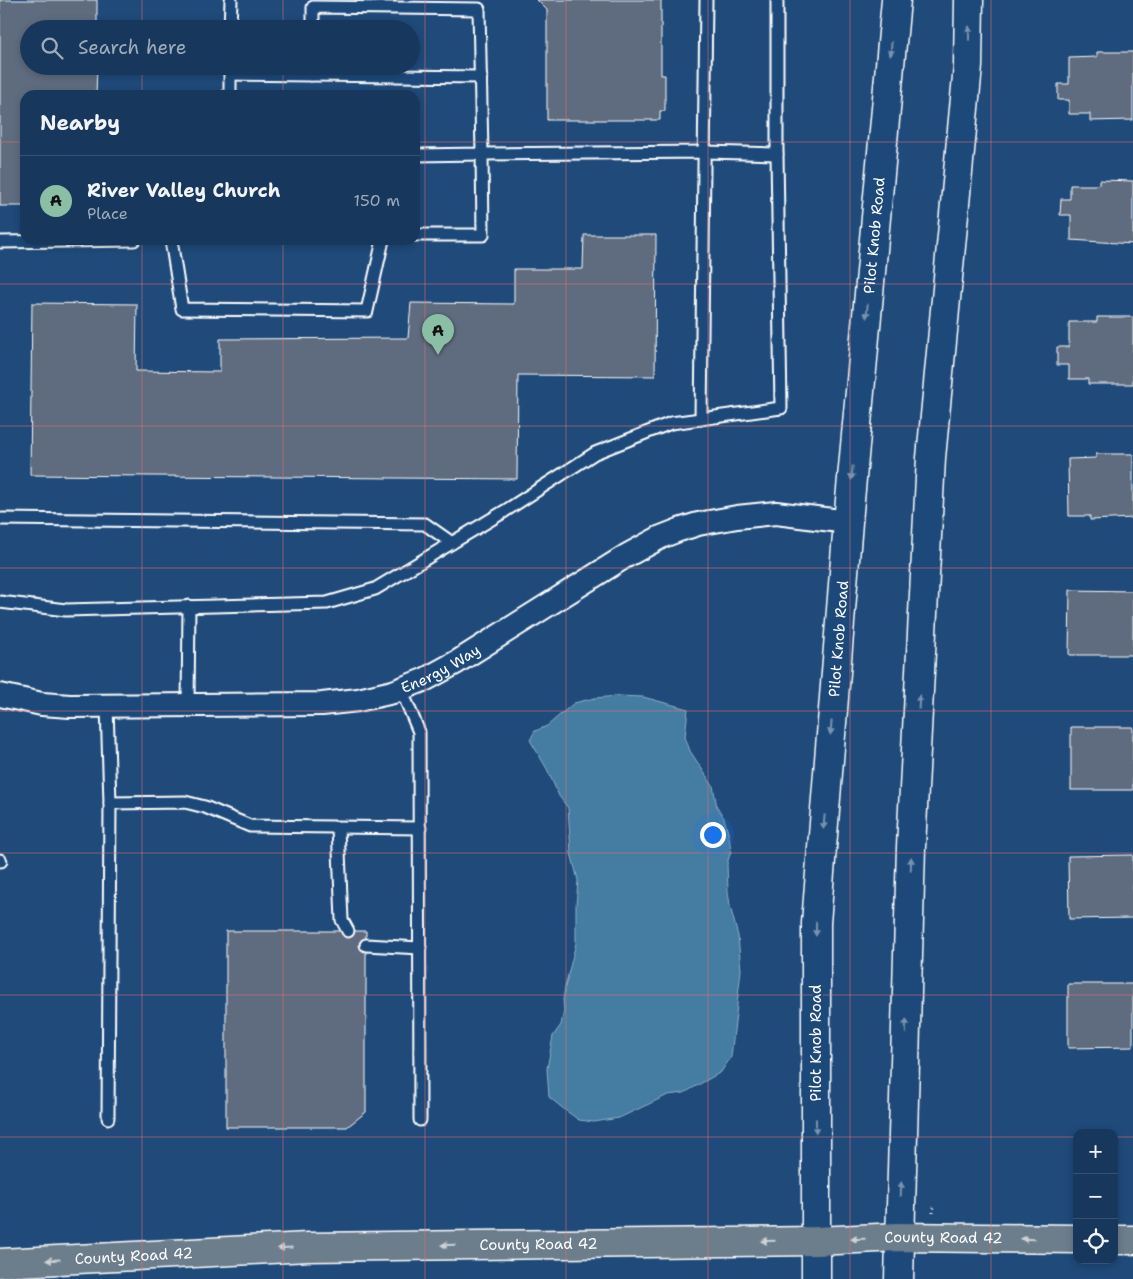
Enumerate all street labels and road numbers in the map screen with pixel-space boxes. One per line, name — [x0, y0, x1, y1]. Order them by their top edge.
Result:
street label: Pilot Knob Road — [859, 176, 890, 295]
street label: Pilot Knob Road — [824, 579, 853, 698]
street label: Energy Way — [398, 640, 484, 698]
street label: Pilot Knob Road — [806, 984, 826, 1101]
street label: County Road 42 — [884, 1227, 1003, 1248]
street label: County Road 42 — [479, 1234, 598, 1255]
street label: County Road 42 — [74, 1243, 193, 1269]

